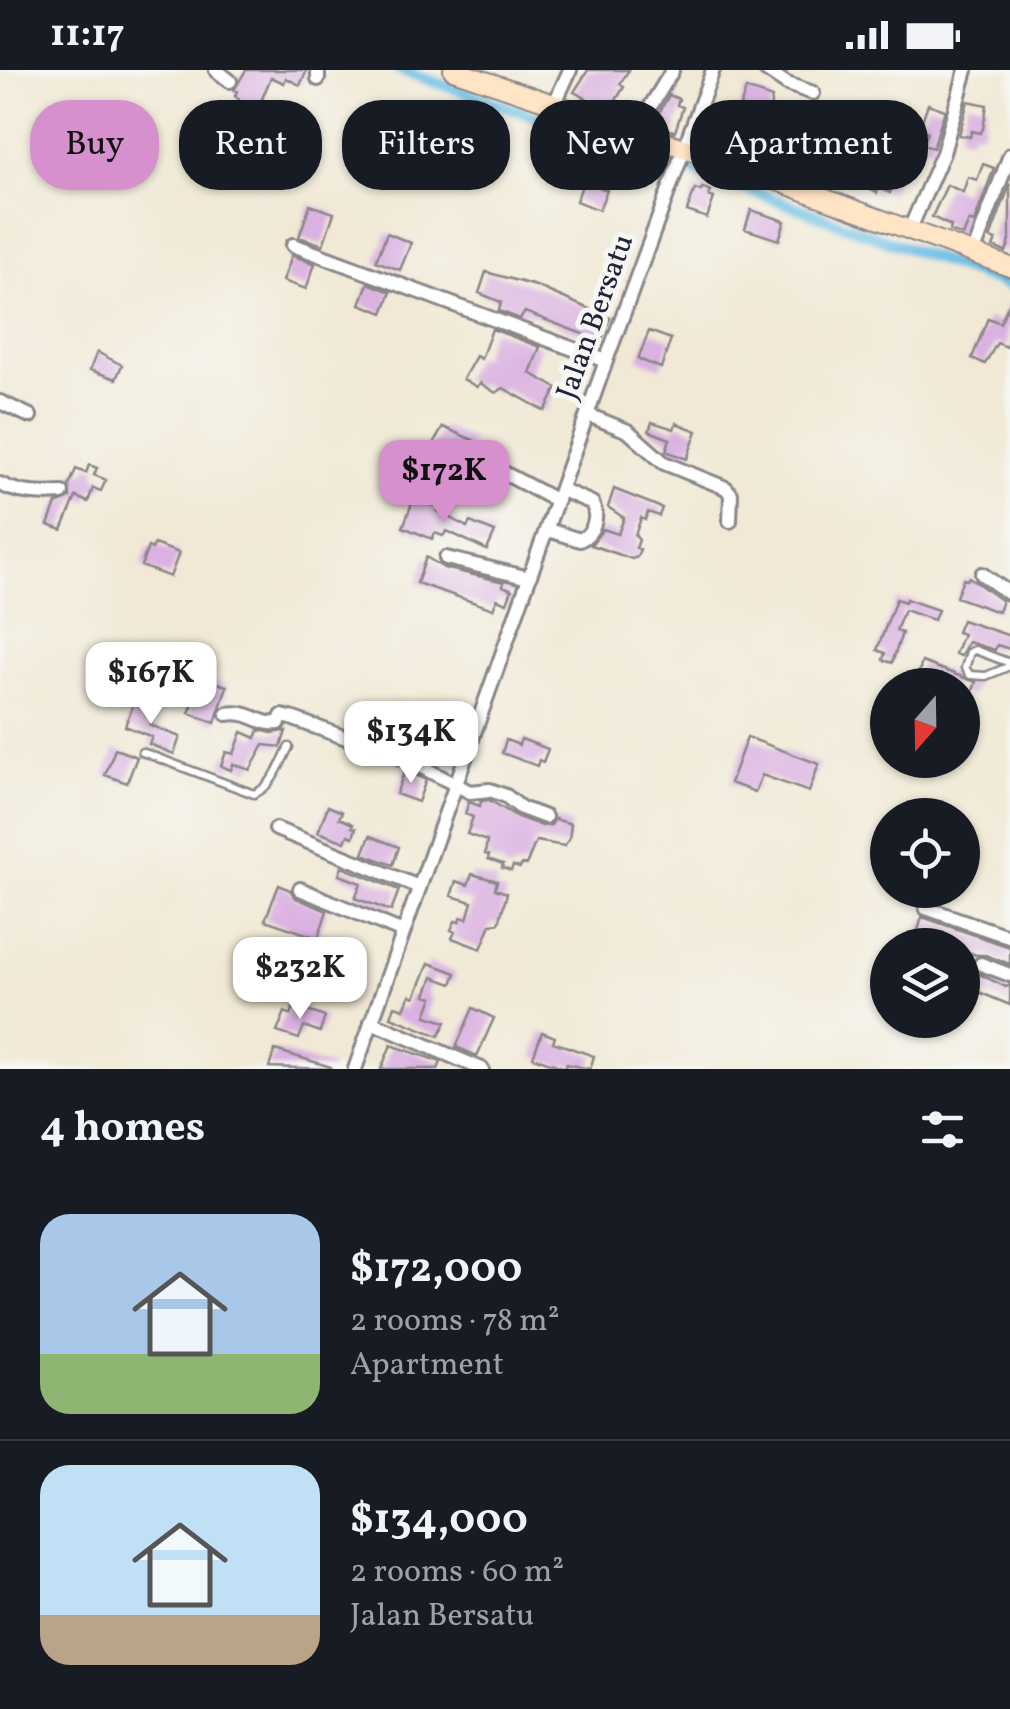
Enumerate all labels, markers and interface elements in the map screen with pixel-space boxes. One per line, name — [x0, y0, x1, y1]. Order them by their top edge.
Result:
text: 11:17 — [50, 9, 125, 62]
chip: Buy — [30, 100, 159, 190]
chip: Rent — [179, 100, 322, 190]
chip: Filters — [342, 100, 510, 190]
chip: New — [530, 100, 670, 190]
chip: Apartment — [690, 100, 928, 190]
street label: Jalan Bersatu — [547, 229, 645, 405]
pin: $172K — [374, 440, 514, 525]
text: $172K — [401, 450, 487, 494]
pin: $167K — [81, 642, 221, 727]
text: $167K — [108, 652, 194, 696]
north arrow — [870, 668, 980, 778]
map controls — [870, 668, 980, 1038]
pin: $134K — [341, 701, 481, 786]
text: $134K — [366, 711, 456, 755]
button: locate — [870, 798, 980, 908]
button: layers — [870, 928, 980, 1038]
pin: $232K — [230, 937, 370, 1022]
text: $232K — [255, 947, 345, 991]
text: 4 homes — [40, 1100, 205, 1159]
icon: filters — [915, 1102, 970, 1157]
text: $172,000 — [350, 1241, 522, 1300]
icon: home — [120, 1254, 240, 1374]
text: 2 rooms · 78 m² — [350, 1300, 560, 1344]
text: Apartment — [350, 1344, 504, 1388]
text: $134,000 — [350, 1492, 528, 1551]
icon: home — [120, 1505, 240, 1625]
text: 2 rooms · 60 m² — [350, 1551, 564, 1595]
text: Jalan Bersatu — [350, 1595, 534, 1639]

